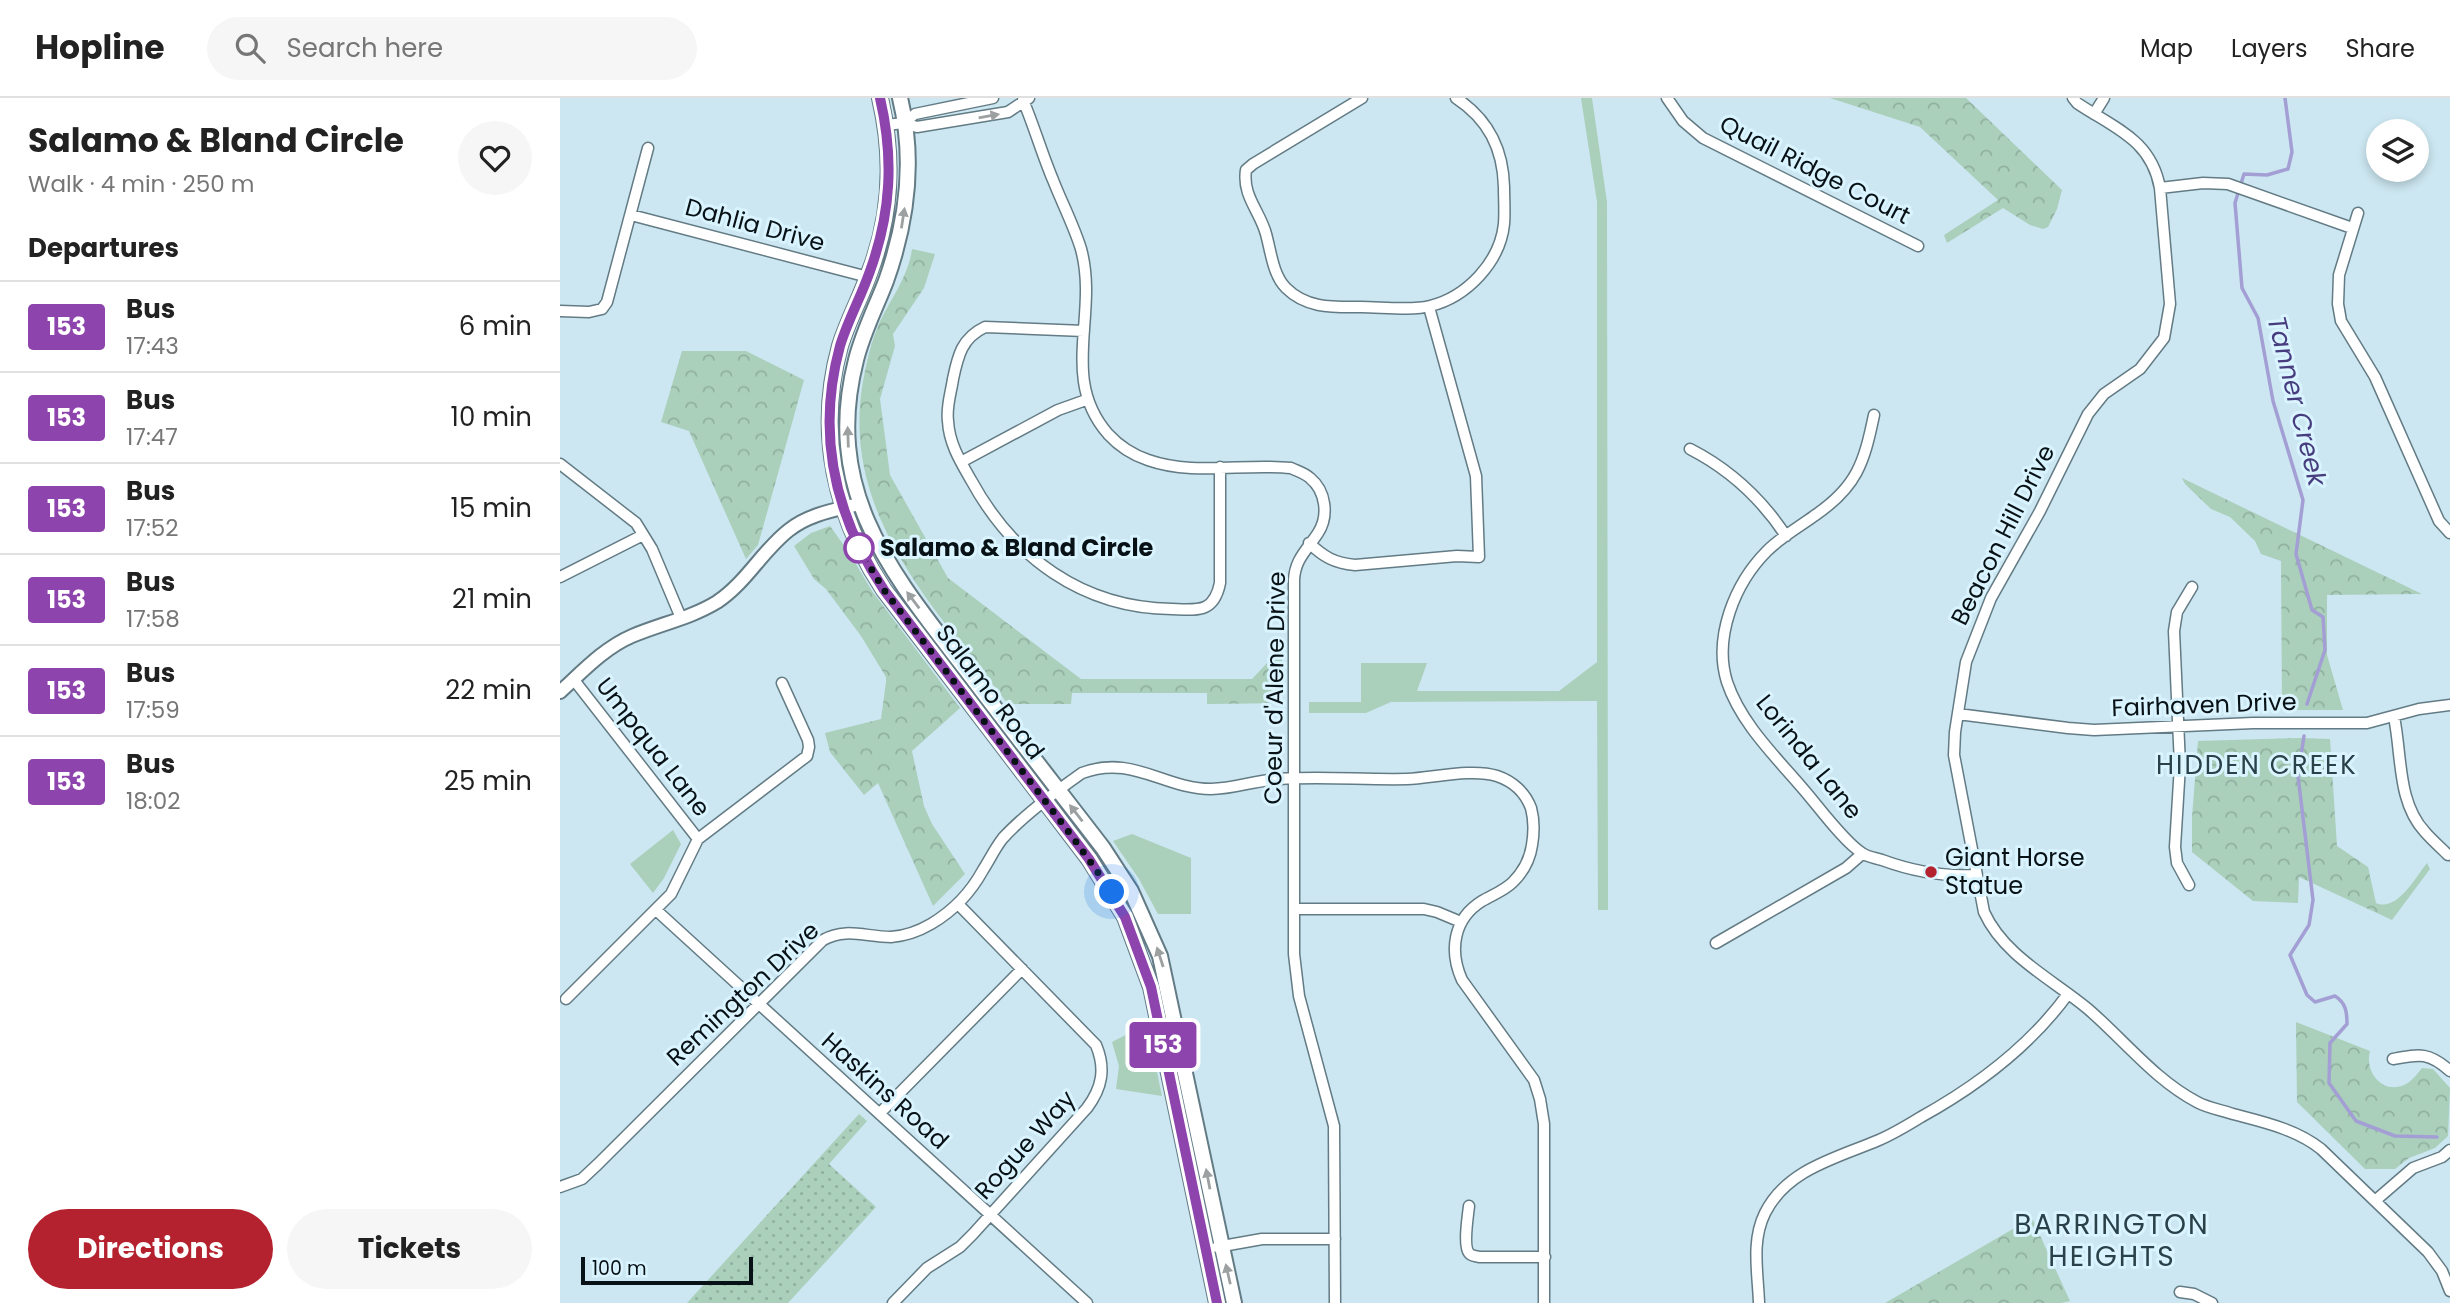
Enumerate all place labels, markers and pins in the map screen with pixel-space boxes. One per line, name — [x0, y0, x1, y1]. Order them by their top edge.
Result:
place label: Salamo & Bland Circle — [880, 531, 1153, 564]
marker: Salamo & Bland Circle — [844, 533, 874, 563]
place label: Giant Horse Statue — [1945, 841, 2085, 902]
marker: Giant Horse Statue — [1923, 864, 1939, 880]

